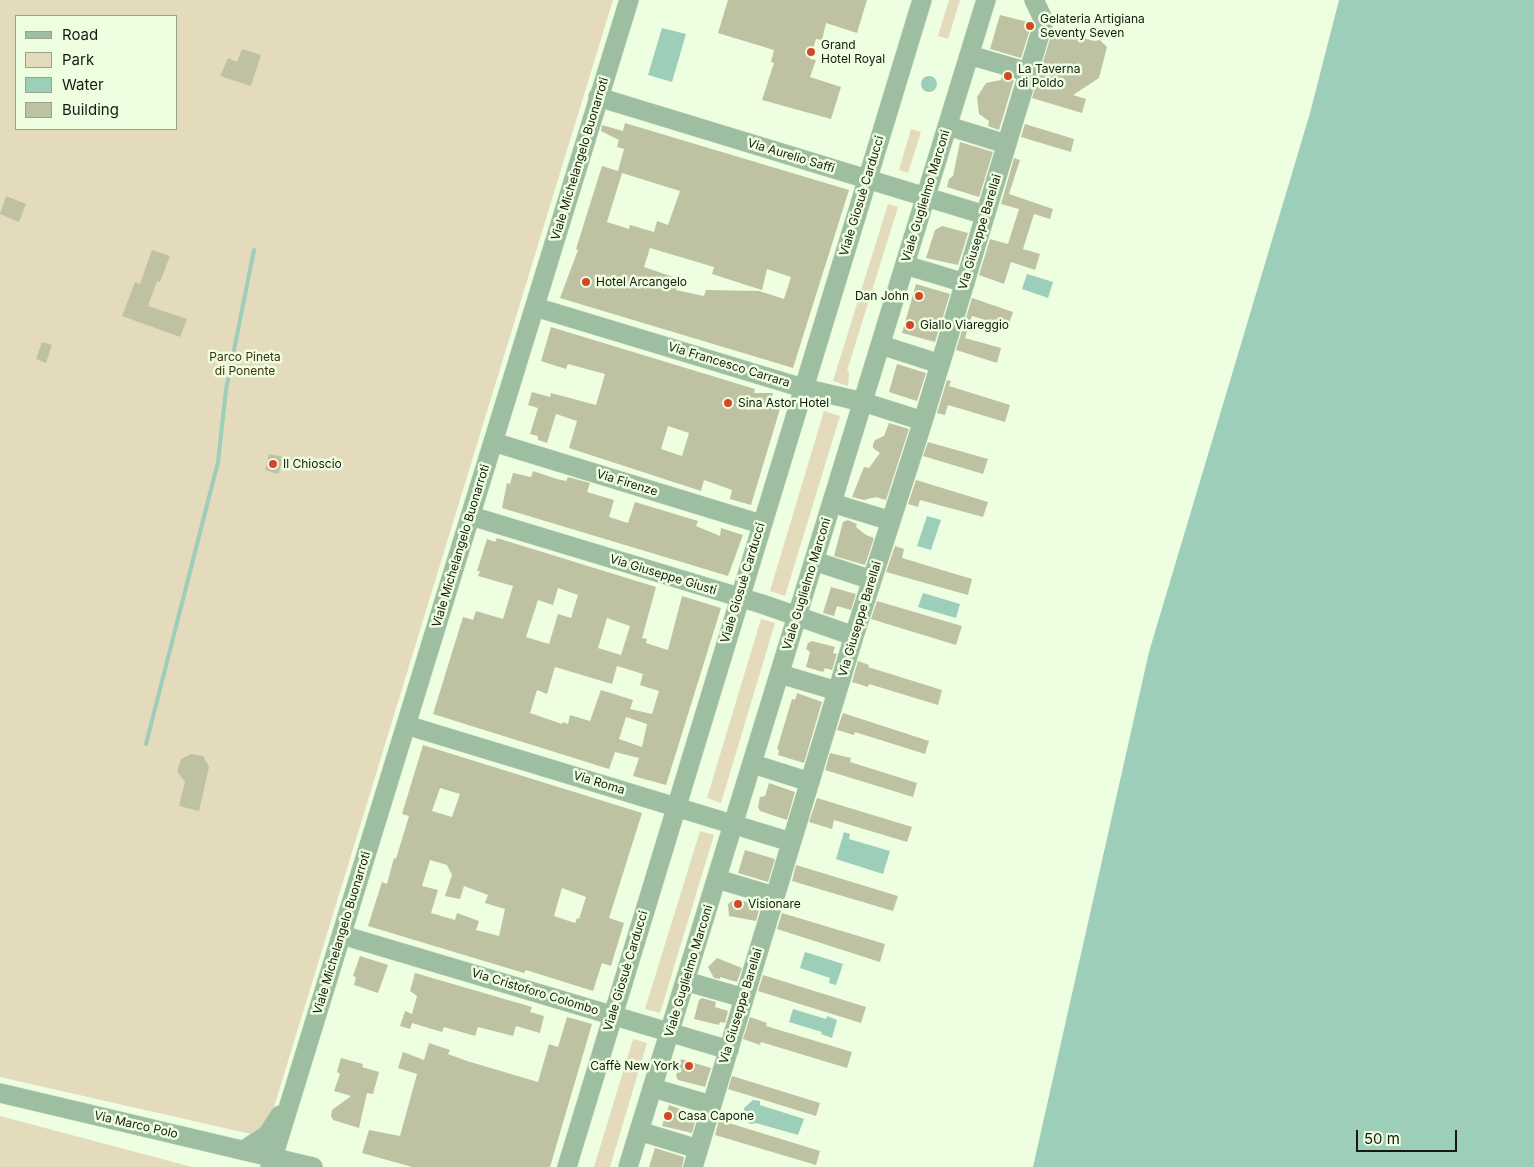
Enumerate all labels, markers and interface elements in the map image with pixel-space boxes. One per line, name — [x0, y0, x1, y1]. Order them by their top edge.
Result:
place label: Gelateria Artigiana Seventy Seven — [1040, 12, 1145, 40]
legend — [15, 15, 178, 130]
marker: Gelateria Artigiana Seventy Seven — [1024, 20, 1036, 32]
text: Road — [62, 25, 98, 44]
place label: Grand Hotel Royal — [821, 38, 885, 66]
marker: Grand Hotel Royal — [805, 46, 817, 58]
text: Park — [62, 50, 94, 69]
place label: La Taverna di Poldo — [1018, 62, 1080, 90]
marker: La Taverna di Poldo — [1002, 70, 1014, 82]
text: Water — [62, 75, 104, 94]
street label: Viale Michelangelo Buonarroti — [548, 76, 612, 242]
text: Building — [62, 100, 119, 119]
street label: Viale Guglielmo Marconi — [899, 128, 953, 264]
street label: Viale Giosuè Carducci — [837, 134, 887, 258]
street label: Via Aurelio Saffi — [746, 136, 836, 176]
street label: Via Giuseppe Barellai — [956, 173, 1004, 291]
place label: Hotel Arcangelo — [596, 275, 687, 289]
marker: Hotel Arcangelo — [580, 276, 592, 288]
place label: Dan John — [855, 289, 909, 303]
marker: Dan John — [913, 290, 925, 302]
place label: Giallo Viareggio — [920, 318, 1009, 332]
marker: Giallo Viareggio — [904, 319, 916, 331]
street label: Via Francesco Carrara — [666, 340, 792, 390]
park label: Parco Pineta di Ponente — [209, 350, 281, 378]
place label: Sina Astor Hotel — [738, 396, 829, 410]
marker: Sina Astor Hotel — [722, 397, 734, 409]
place label: Il Chioscio — [283, 457, 342, 471]
marker: Il Chioscio — [267, 458, 279, 470]
street label: Viale Michelangelo Buonarroti — [429, 463, 493, 629]
street label: Via Firenze — [595, 467, 659, 499]
street label: Viale Guglielmo Marconi — [780, 516, 834, 652]
street label: Viale Giosuè Carducci — [718, 521, 768, 645]
street label: Via Giuseppe Giusti — [608, 552, 718, 598]
street label: Via Giuseppe Barellai — [836, 560, 884, 678]
street label: Via Roma — [571, 768, 627, 798]
street label: Viale Michelangelo Buonarroti — [310, 850, 374, 1016]
place label: Visionare — [748, 897, 801, 911]
marker: Visionare — [732, 898, 744, 910]
street label: Viale Guglielmo Marconi — [662, 903, 716, 1039]
street label: Viale Giosuè Carducci — [601, 909, 651, 1033]
street label: Via Giuseppe Barellai — [717, 947, 765, 1065]
street label: Via Cristoforo Colombo — [470, 966, 600, 1018]
place label: Caffè New York — [590, 1059, 679, 1073]
marker: Caffè New York — [683, 1060, 695, 1072]
street label: Via Marco Polo — [93, 1108, 179, 1142]
place label: Casa Capone — [678, 1109, 754, 1123]
marker: Casa Capone — [662, 1110, 674, 1122]
scale bar — [1359, 1120, 1460, 1152]
text: 50 m — [1364, 1129, 1400, 1148]

